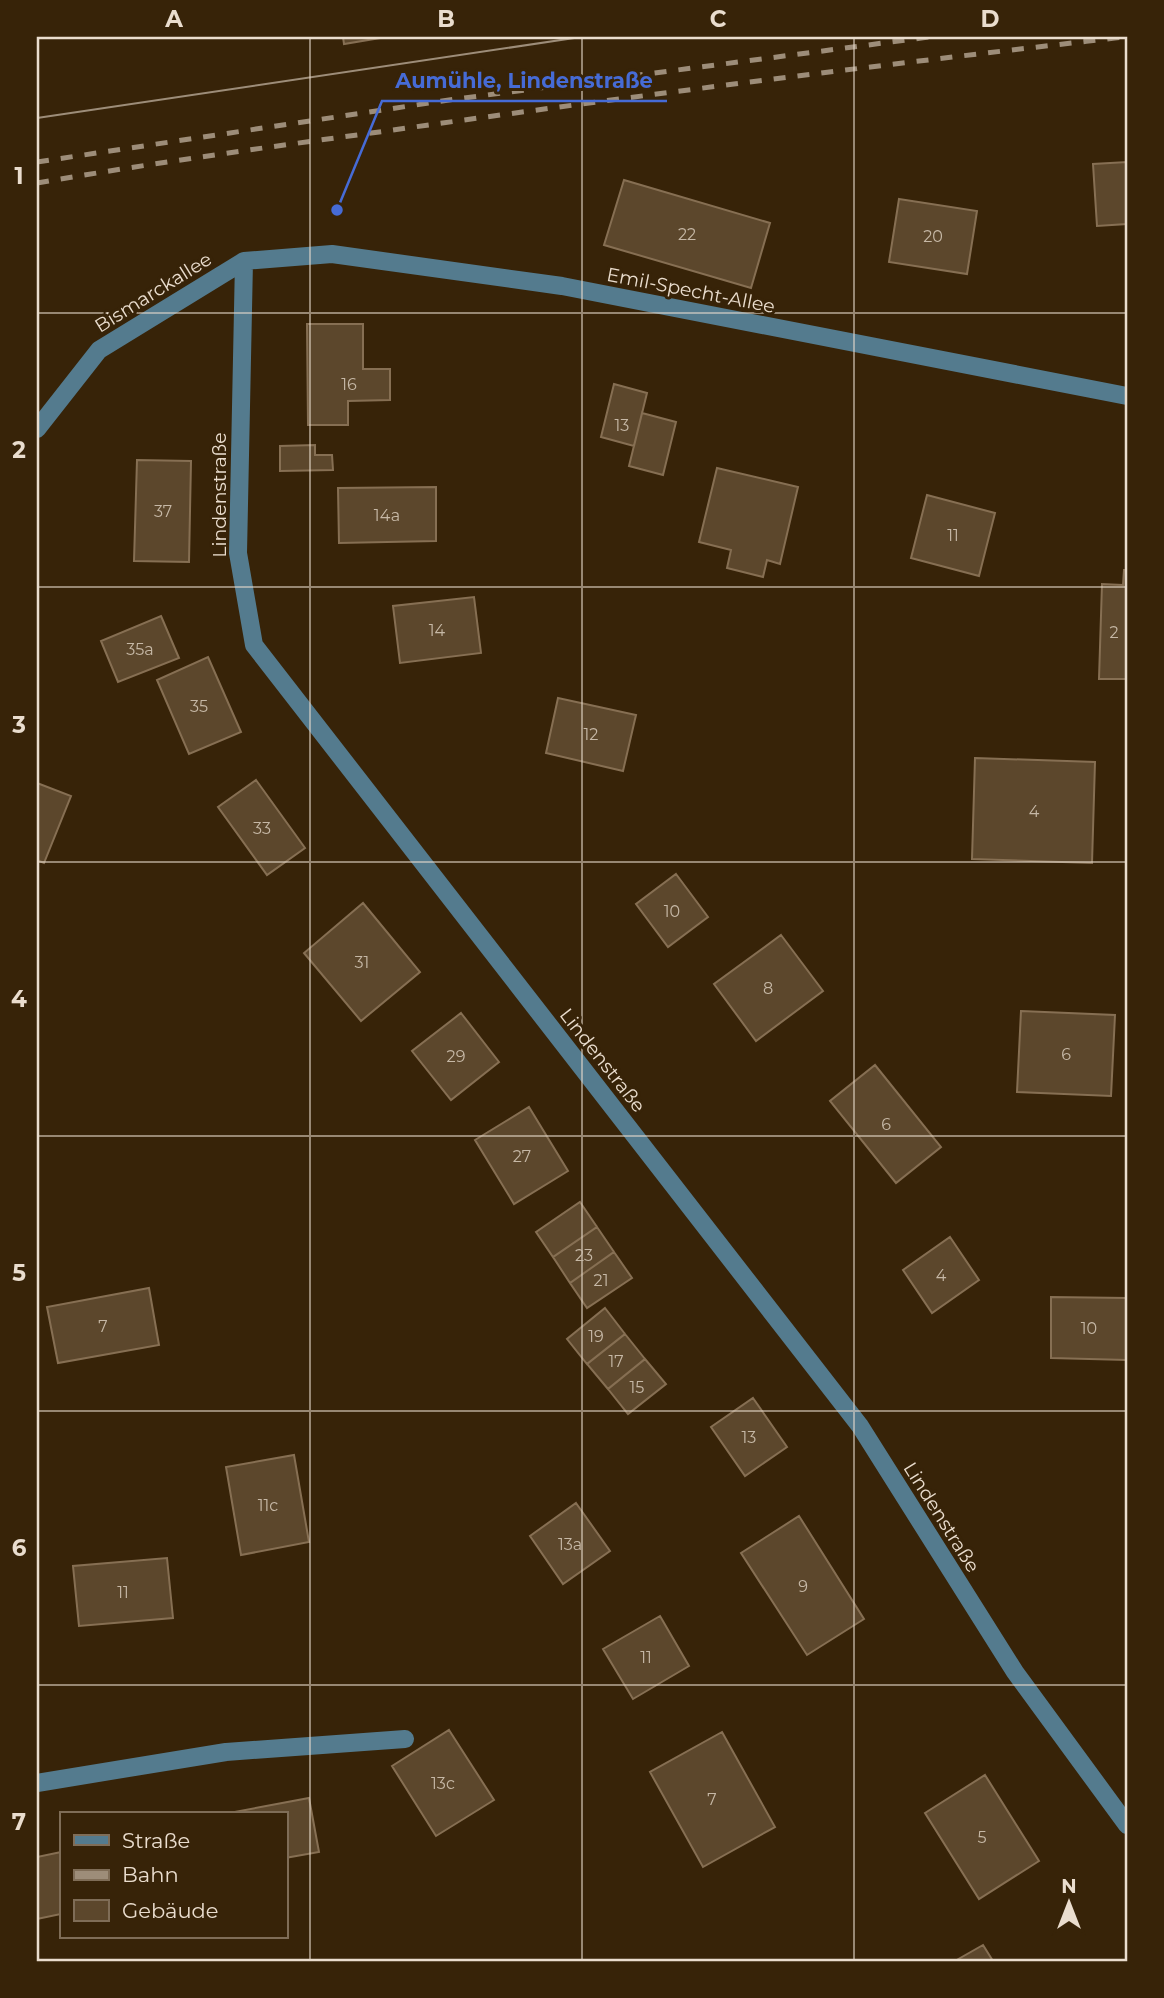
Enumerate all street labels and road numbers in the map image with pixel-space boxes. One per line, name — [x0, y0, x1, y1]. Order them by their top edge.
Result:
street label: Bismarckallee — [91, 247, 216, 338]
street label: Emil-Specht-Allee — [605, 263, 777, 318]
street label: Lindenstraße — [208, 432, 231, 558]
street label: Lindenstraße — [555, 1004, 650, 1117]
street label: Lindenstraße — [899, 1458, 985, 1577]

